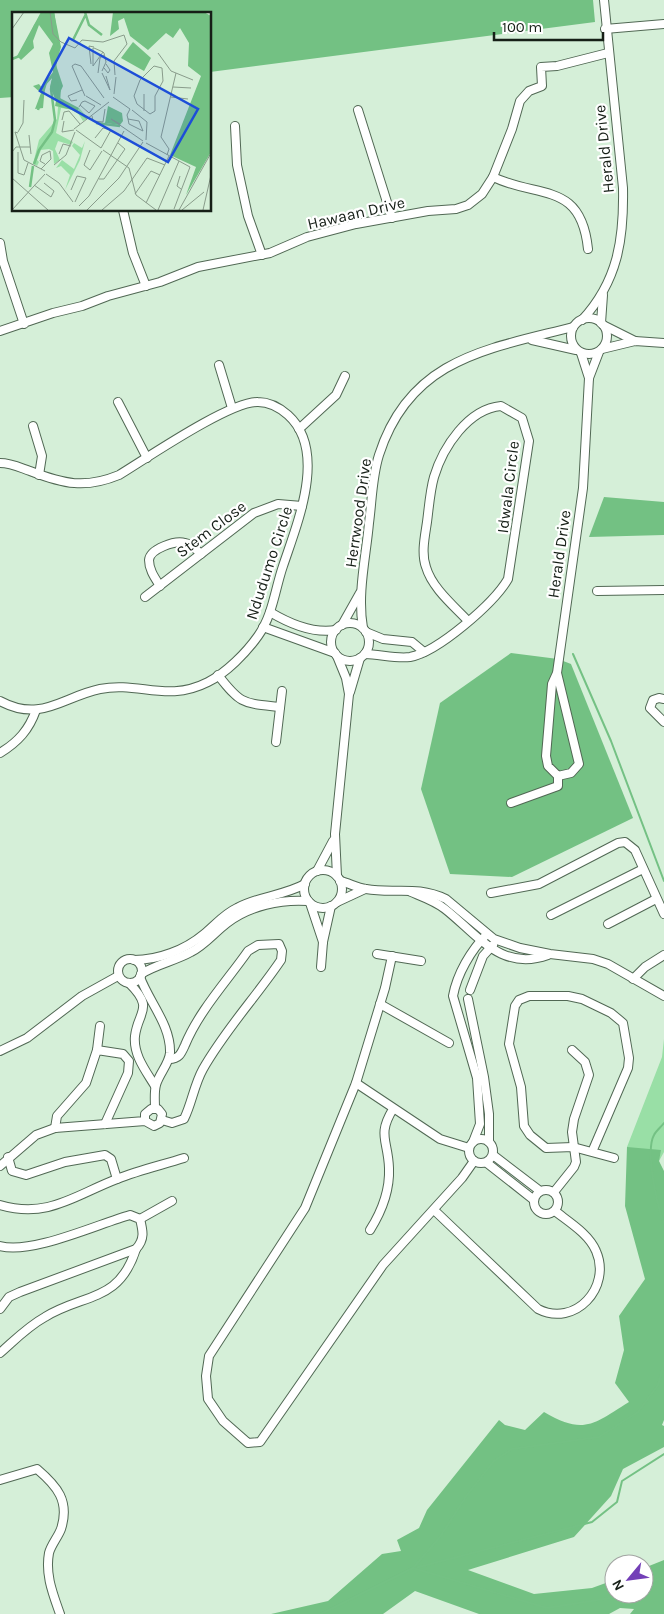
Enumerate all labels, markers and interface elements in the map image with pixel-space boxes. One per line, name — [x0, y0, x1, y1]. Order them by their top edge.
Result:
scale bar — [494, 10, 603, 42]
inset map — [12, 12, 211, 211]
text: 100 m — [502, 18, 542, 36]
street label: Herald Drive — [590, 104, 618, 194]
street label: Hawaan Drive — [305, 193, 407, 233]
street label: Idwala Circle — [493, 440, 523, 534]
street label: Herrwood Drive — [341, 457, 375, 569]
street label: Stem Close — [172, 497, 250, 561]
street label: Ndudumo Circle — [242, 504, 296, 622]
street label: Herald Drive — [543, 509, 575, 599]
north arrow — [604, 1554, 654, 1604]
text: N — [608, 1577, 628, 1594]

